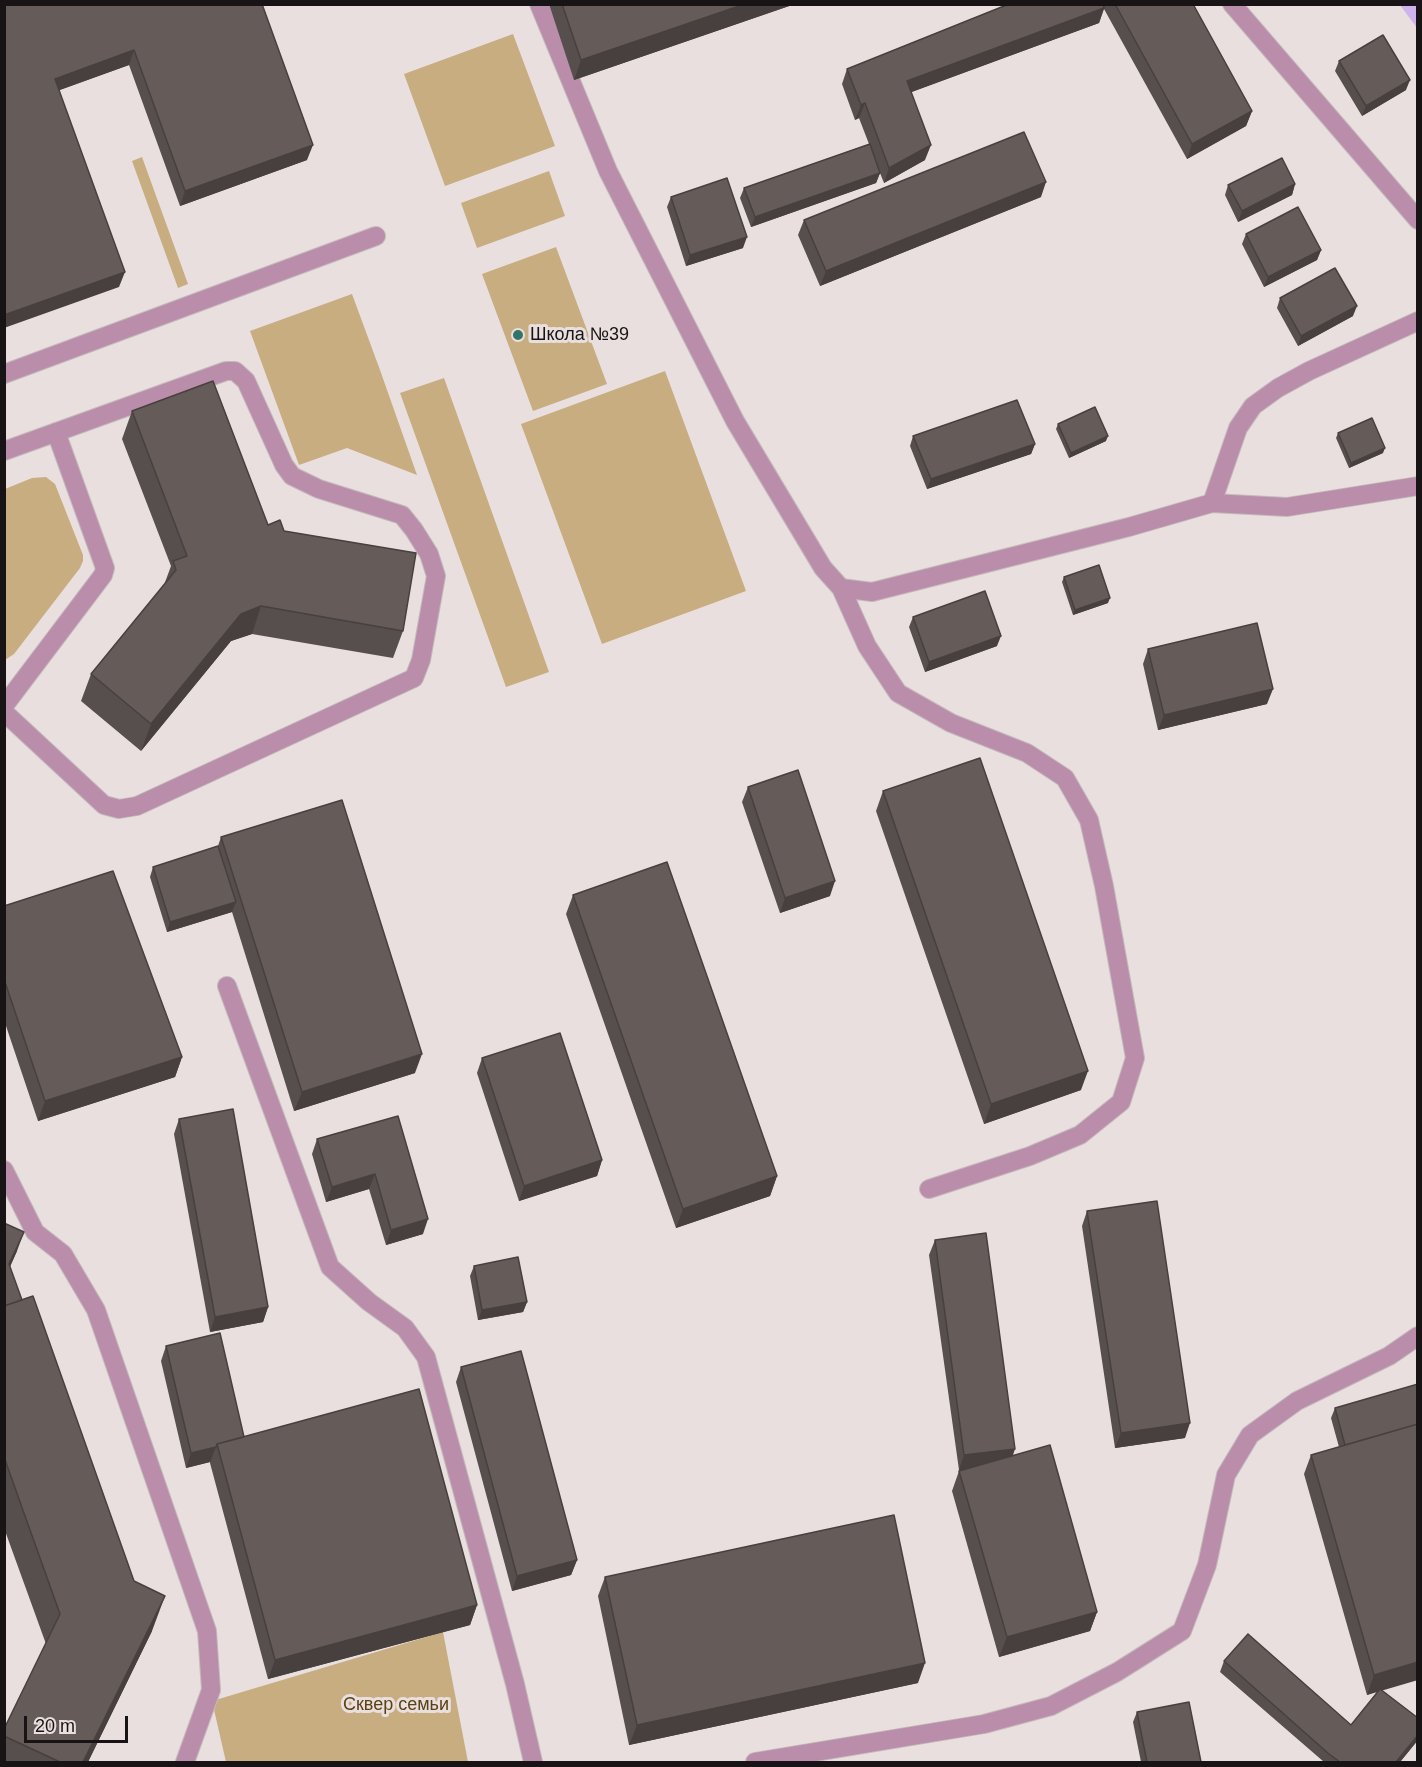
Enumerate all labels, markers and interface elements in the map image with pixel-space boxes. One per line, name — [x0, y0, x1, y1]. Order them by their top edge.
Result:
place label: Школа №39 — [530, 324, 629, 346]
marker: Школа №39 — [511, 328, 525, 342]
park label: Сквер семьи — [343, 1694, 449, 1716]
scale bar — [27, 1704, 130, 1742]
text: 20 m — [35, 1716, 75, 1736]

